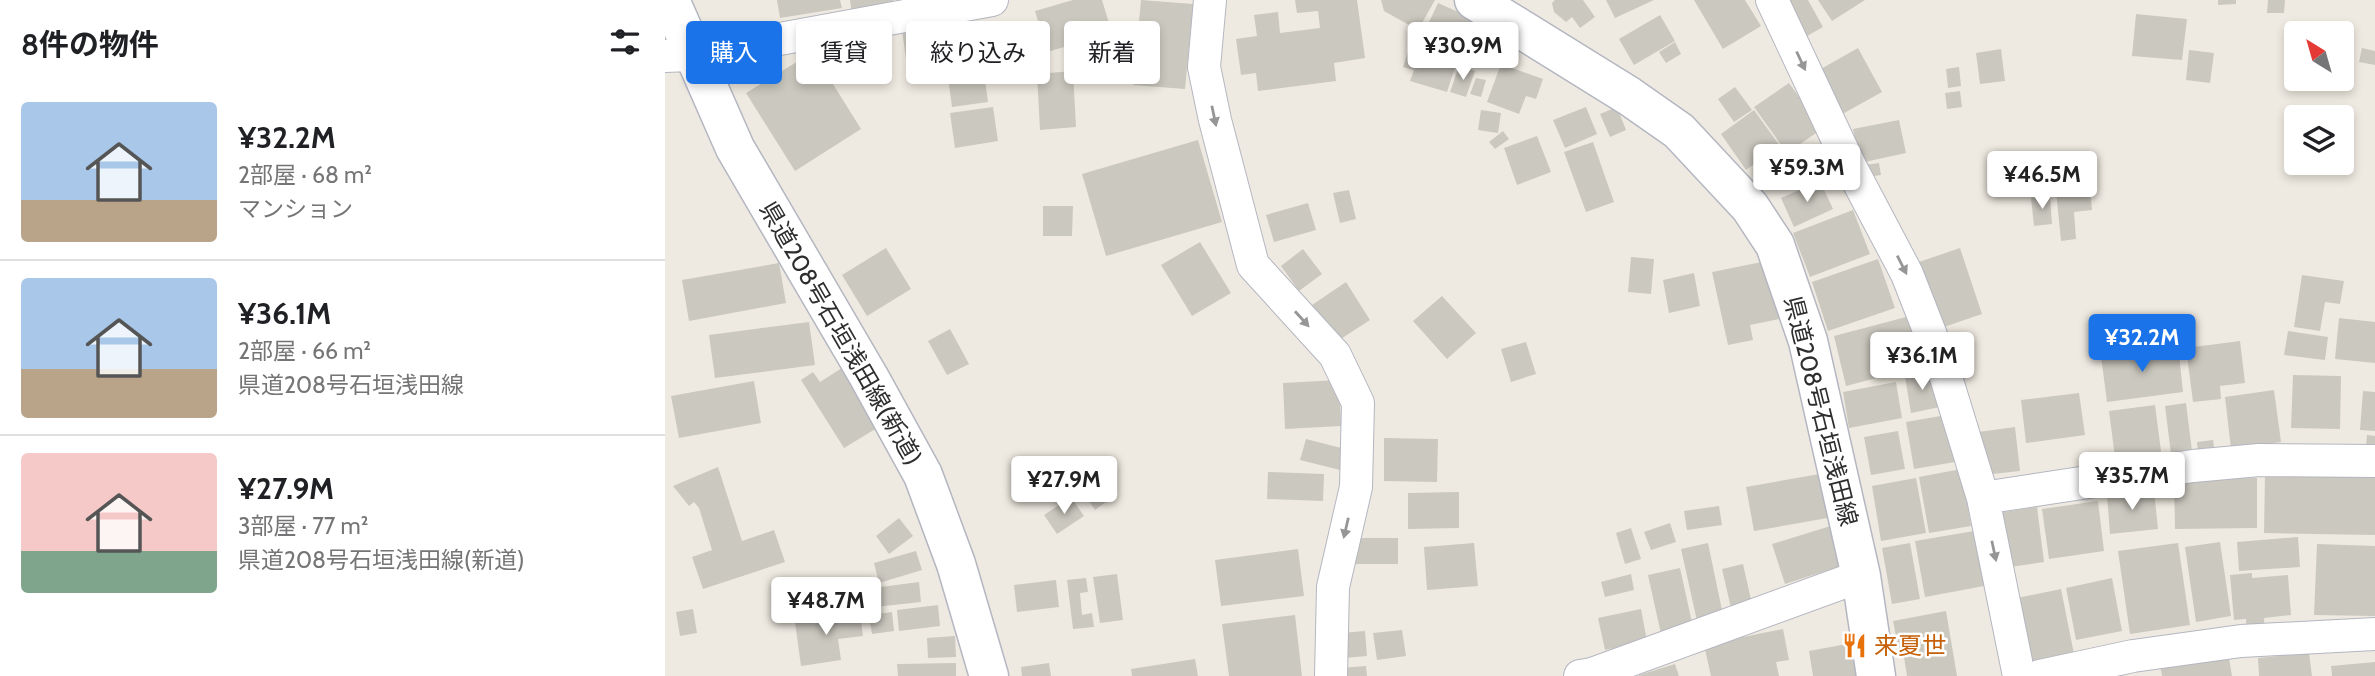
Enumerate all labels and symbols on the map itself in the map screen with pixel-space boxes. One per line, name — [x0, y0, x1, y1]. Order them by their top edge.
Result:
north arrow — [2284, 21, 2354, 91]
pin: ¥30.9M — [1406, 22, 1520, 82]
one-way arrow — [1796, 51, 1807, 72]
one-way arrow — [1209, 105, 1220, 127]
pin: ¥59.3M — [1750, 144, 1864, 204]
pin: ¥46.5M — [1985, 152, 2099, 211]
street label: 県道208号石垣浅田線(新道) — [754, 196, 928, 470]
one-way arrow — [1897, 255, 1908, 275]
street label: 県道208号石垣浅田線 — [1778, 293, 1864, 529]
one-way arrow — [1294, 310, 1310, 327]
pin: ¥32.2M — [2085, 314, 2199, 374]
pin: ¥36.1M — [1865, 332, 1979, 392]
pin: ¥35.7M — [2075, 452, 2189, 512]
pin: ¥27.9M — [1007, 456, 1121, 516]
one-way arrow — [1341, 517, 1352, 539]
one-way arrow — [1988, 540, 1999, 562]
pin: ¥48.7M — [769, 578, 883, 637]
restaurant icon: 来夏世 — [1840, 631, 1868, 659]
place label: 来夏世 — [1874, 631, 1946, 660]

